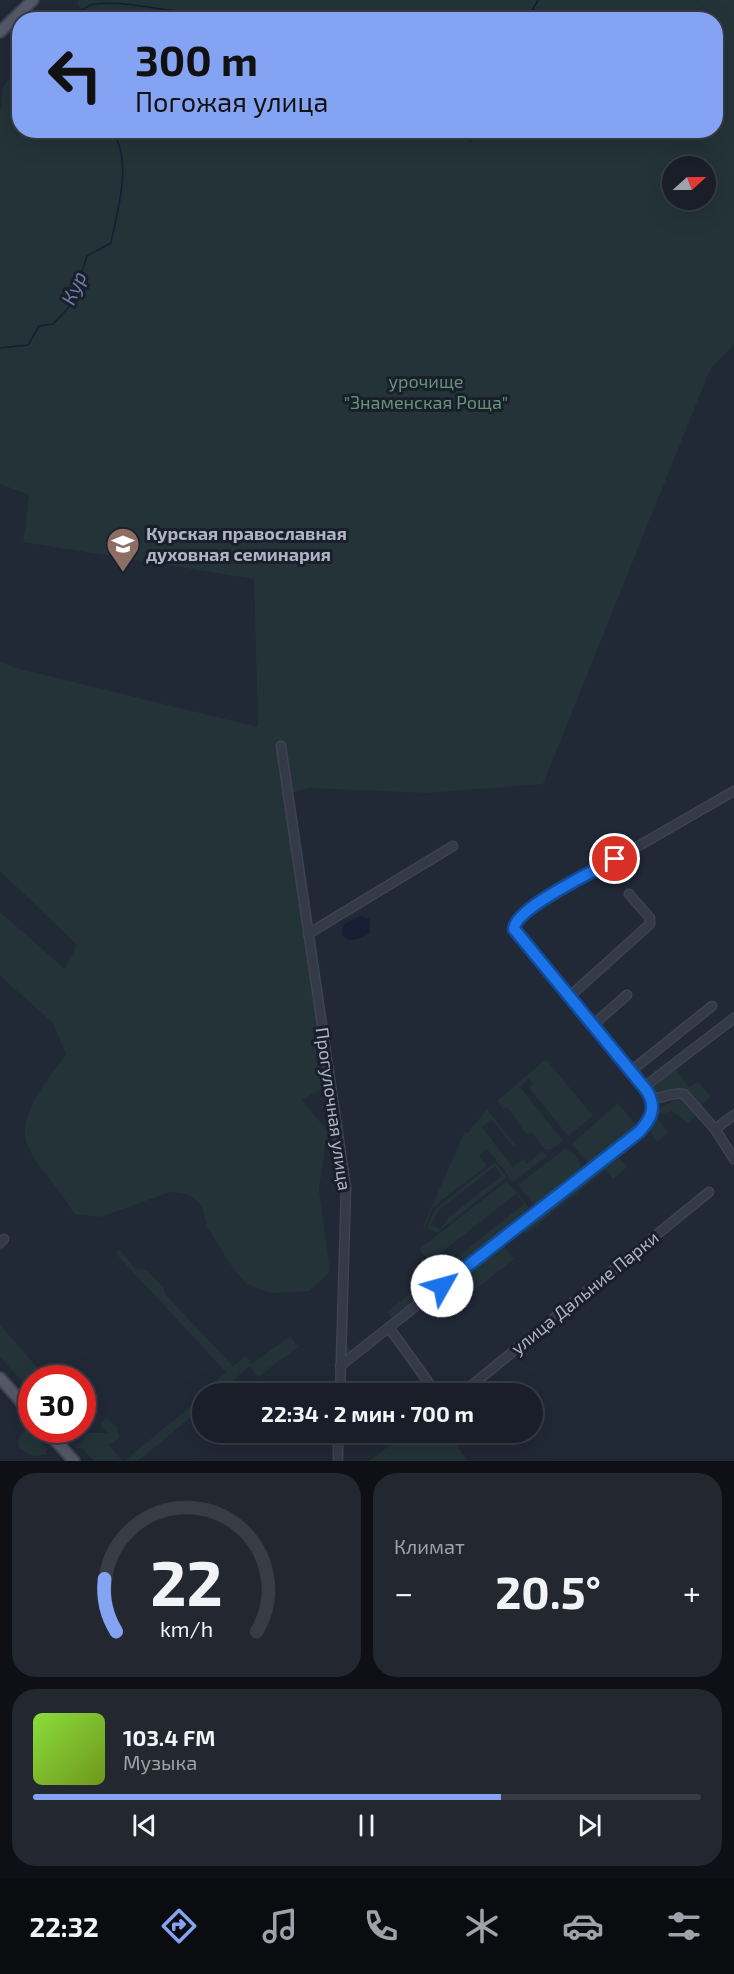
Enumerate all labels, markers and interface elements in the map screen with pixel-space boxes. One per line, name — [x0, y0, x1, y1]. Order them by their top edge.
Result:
text: 300 m — [135, 34, 258, 84]
icon: left — [36, 36, 114, 114]
text: Погожая улица — [135, 85, 328, 117]
north arrow — [662, 156, 716, 210]
map controls — [662, 156, 716, 210]
water label: Кур — [55, 267, 91, 308]
park label: урочище "Знаменская Роща" — [344, 370, 508, 413]
place label: Курская православная духовная семинария — [146, 522, 347, 565]
school or university icon: Курская православная духовная семинария — [105, 526, 141, 573]
pin — [589, 833, 640, 884]
icon: arrive — [598, 842, 631, 875]
street label: Прогулочная улица — [312, 1026, 356, 1192]
street label: улица Дальние Парки — [506, 1226, 663, 1359]
position arrow — [410, 1254, 474, 1318]
speed limit sign: 30 — [18, 1365, 96, 1443]
text: 22:34 · 2 мин · 700 m — [261, 1400, 474, 1426]
text: Климат — [394, 1534, 465, 1558]
text: 22 — [150, 1544, 223, 1619]
text: 20.5° — [495, 1564, 601, 1618]
text: − — [394, 1572, 413, 1612]
text: + — [683, 1572, 701, 1612]
text: km/h — [160, 1616, 213, 1641]
text: 103.4 FM — [123, 1724, 215, 1750]
text: Музыка — [123, 1750, 197, 1774]
icon: previous — [128, 1809, 161, 1842]
icon: pause — [350, 1809, 383, 1842]
icon: next — [573, 1809, 606, 1842]
icon: directions — [158, 1905, 200, 1947]
icon: music — [259, 1905, 301, 1947]
icon: phone — [360, 1905, 402, 1947]
icon: climate — [461, 1905, 503, 1947]
icon: car — [562, 1905, 604, 1947]
icon: filters — [663, 1905, 705, 1947]
text: 22:32 — [29, 1910, 99, 1942]

